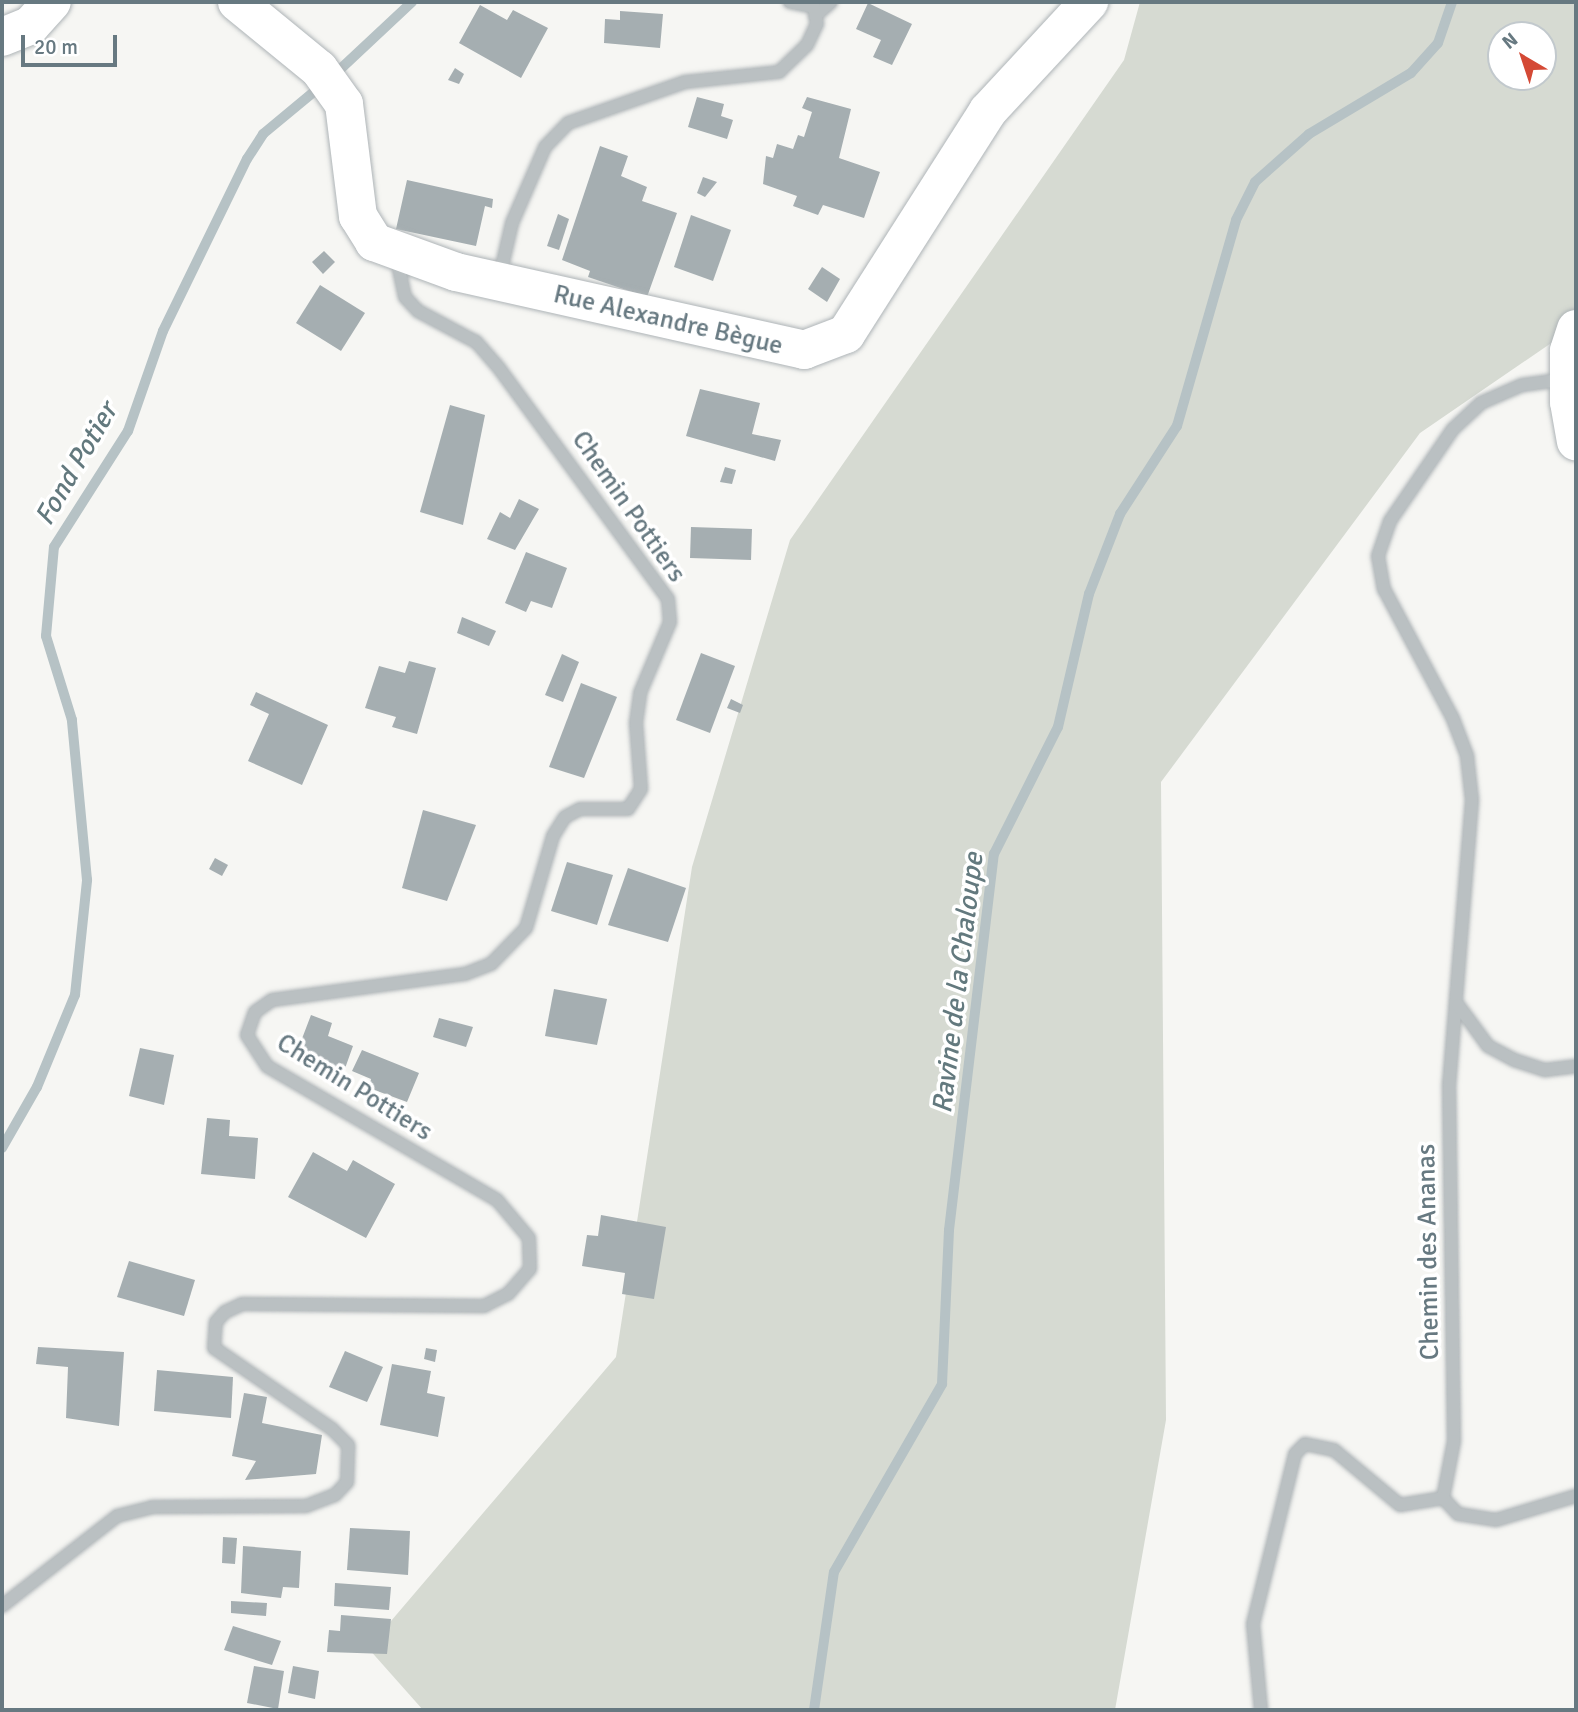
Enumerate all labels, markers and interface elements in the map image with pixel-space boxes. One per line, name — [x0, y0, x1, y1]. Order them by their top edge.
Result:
scale bar — [24, 21, 121, 65]
north arrow — [1487, 21, 1557, 91]
text: N — [1497, 28, 1523, 55]
text: 20 m — [34, 34, 78, 60]
street label: Rue Alexandre Bègue — [550, 279, 786, 363]
water label: Fond Potier — [27, 397, 125, 531]
street label: Chemin Pottiers — [564, 425, 692, 589]
water label: Ravine de la Chaloupe — [925, 851, 991, 1115]
street label: Chemin Pottiers — [271, 1028, 437, 1148]
street label: Chemin des Ananas — [1412, 1144, 1446, 1360]

